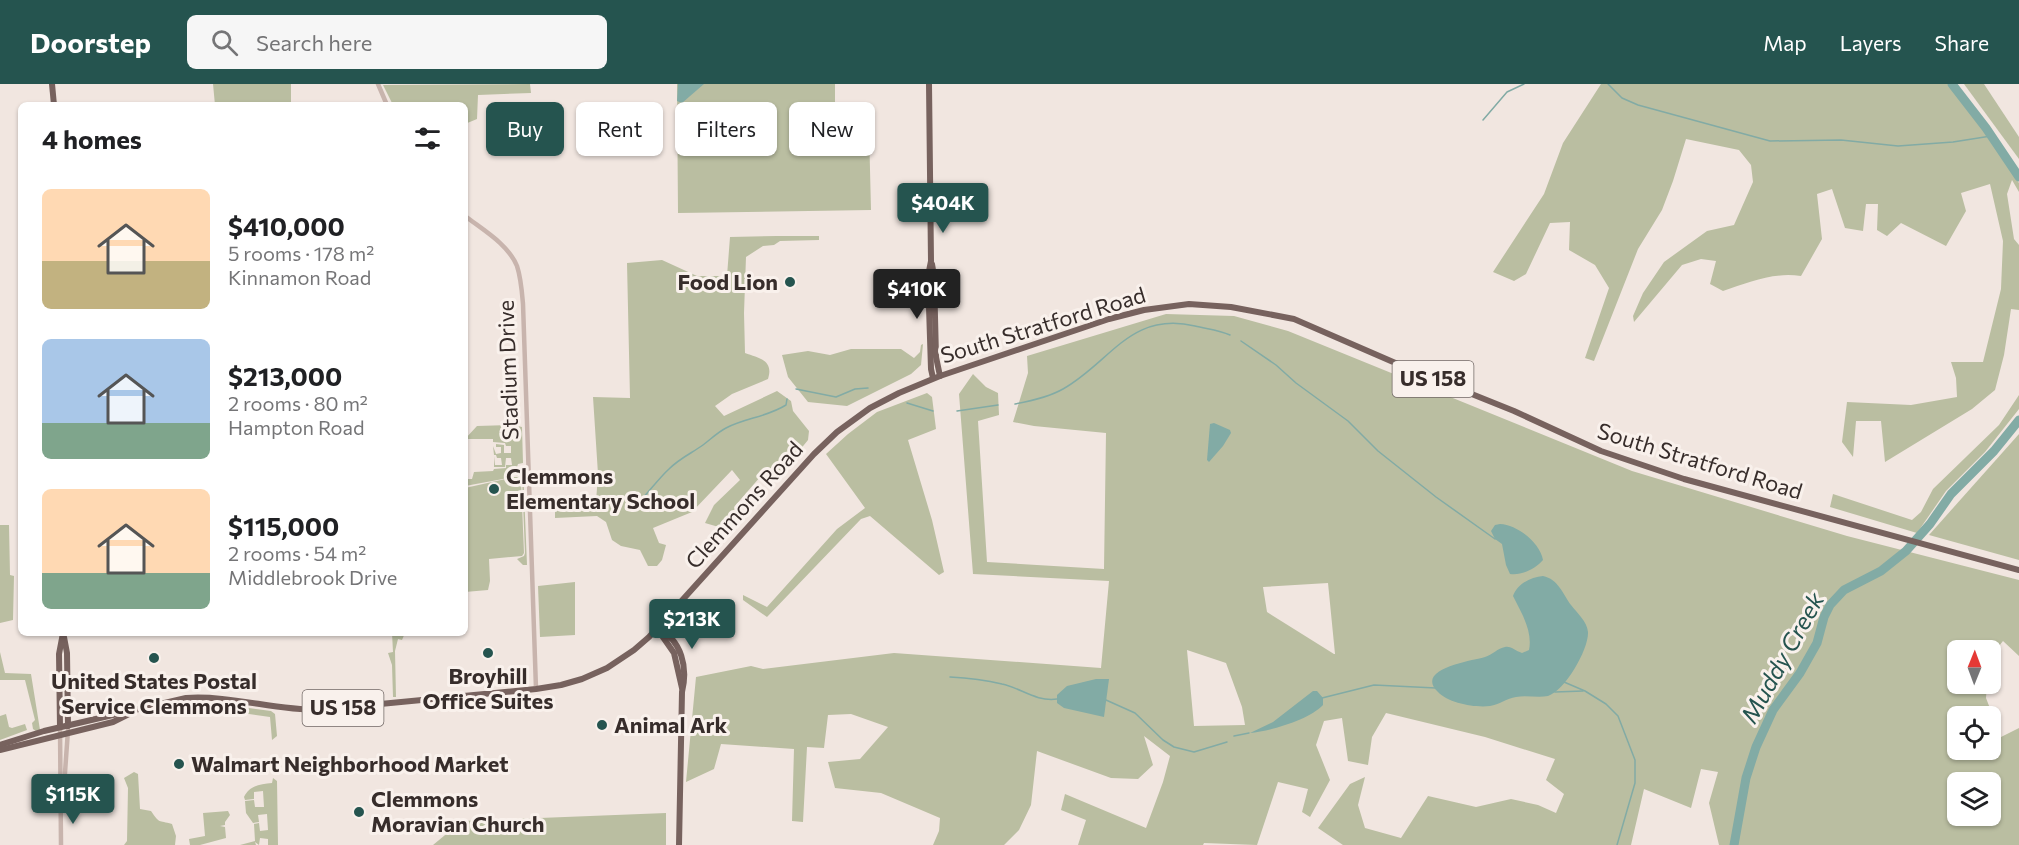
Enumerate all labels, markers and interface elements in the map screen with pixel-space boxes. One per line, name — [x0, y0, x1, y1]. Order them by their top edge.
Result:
search box — [187, 15, 607, 69]
text: Doorstep — [30, 25, 151, 59]
icon: search — [208, 26, 241, 59]
text: Search here — [256, 29, 372, 56]
text: Map — [1763, 30, 1807, 55]
text: Layers — [1840, 30, 1902, 55]
text: Share — [1935, 30, 1989, 55]
chip: Buy — [486, 102, 564, 156]
chip: Rent — [576, 102, 663, 156]
chip: Filters — [675, 102, 777, 156]
chip: New — [789, 102, 875, 156]
icon: filters — [411, 122, 444, 155]
text: 4 homes — [42, 123, 142, 154]
pin: $404K — [901, 183, 985, 234]
text: $404K — [911, 190, 975, 214]
text: $410,000 — [228, 210, 345, 241]
icon: home — [90, 213, 162, 285]
text: 5 rooms · 178 m² — [228, 241, 374, 265]
text: Kinnamon Road — [228, 265, 371, 289]
place label: Food Lion — [677, 268, 778, 295]
pin: $410K — [875, 269, 959, 320]
marker: Food Lion — [783, 275, 797, 289]
text: $410K — [887, 276, 947, 300]
street label: South Stratford Road — [937, 280, 1149, 369]
street label: Stadium Drive — [492, 299, 523, 441]
text: $213,000 — [228, 360, 342, 391]
road number: US 158 — [1392, 361, 1474, 397]
icon: home — [90, 363, 162, 435]
text: 2 rooms · 80 m² — [228, 391, 368, 415]
text: Hampton Road — [228, 415, 365, 439]
street label: South Stratford Road — [1594, 416, 1806, 505]
street label: Clemmons Road — [679, 435, 808, 574]
place label: Clemmons Elementary School — [506, 462, 695, 514]
marker: Clemmons Elementary School — [487, 482, 501, 496]
text: $115,000 — [228, 510, 339, 541]
icon: home — [90, 513, 162, 585]
text: 2 rooms · 54 m² — [228, 541, 366, 565]
text: Middlebrook Drive — [228, 565, 397, 589]
water label: Muddy Creek — [1734, 586, 1830, 728]
pin: $213K — [650, 599, 734, 650]
text: $213K — [663, 606, 721, 630]
north arrow — [1947, 640, 2001, 694]
map controls — [1947, 640, 2001, 826]
marker: Broyhill Office Suites — [481, 646, 495, 660]
marker: United States Postal Service Clemmons — [147, 651, 161, 665]
place label: Broyhill Office Suites — [423, 662, 553, 714]
place label: United States Postal Service Clemmons — [51, 667, 257, 719]
road number: US 158 — [302, 690, 384, 726]
button: locate — [1947, 706, 2001, 760]
place label: Animal Ark — [614, 711, 728, 738]
marker: Animal Ark — [595, 718, 609, 732]
place label: Walmart Neighborhood Market — [191, 750, 509, 777]
marker: Walmart Neighborhood Market — [172, 757, 186, 771]
button: layers — [1947, 772, 2001, 826]
pin: $115K — [31, 774, 115, 825]
text: $115K — [45, 781, 101, 805]
place label: Clemmons Moravian Church — [371, 785, 544, 837]
marker: Clemmons Moravian Church — [352, 805, 366, 819]

